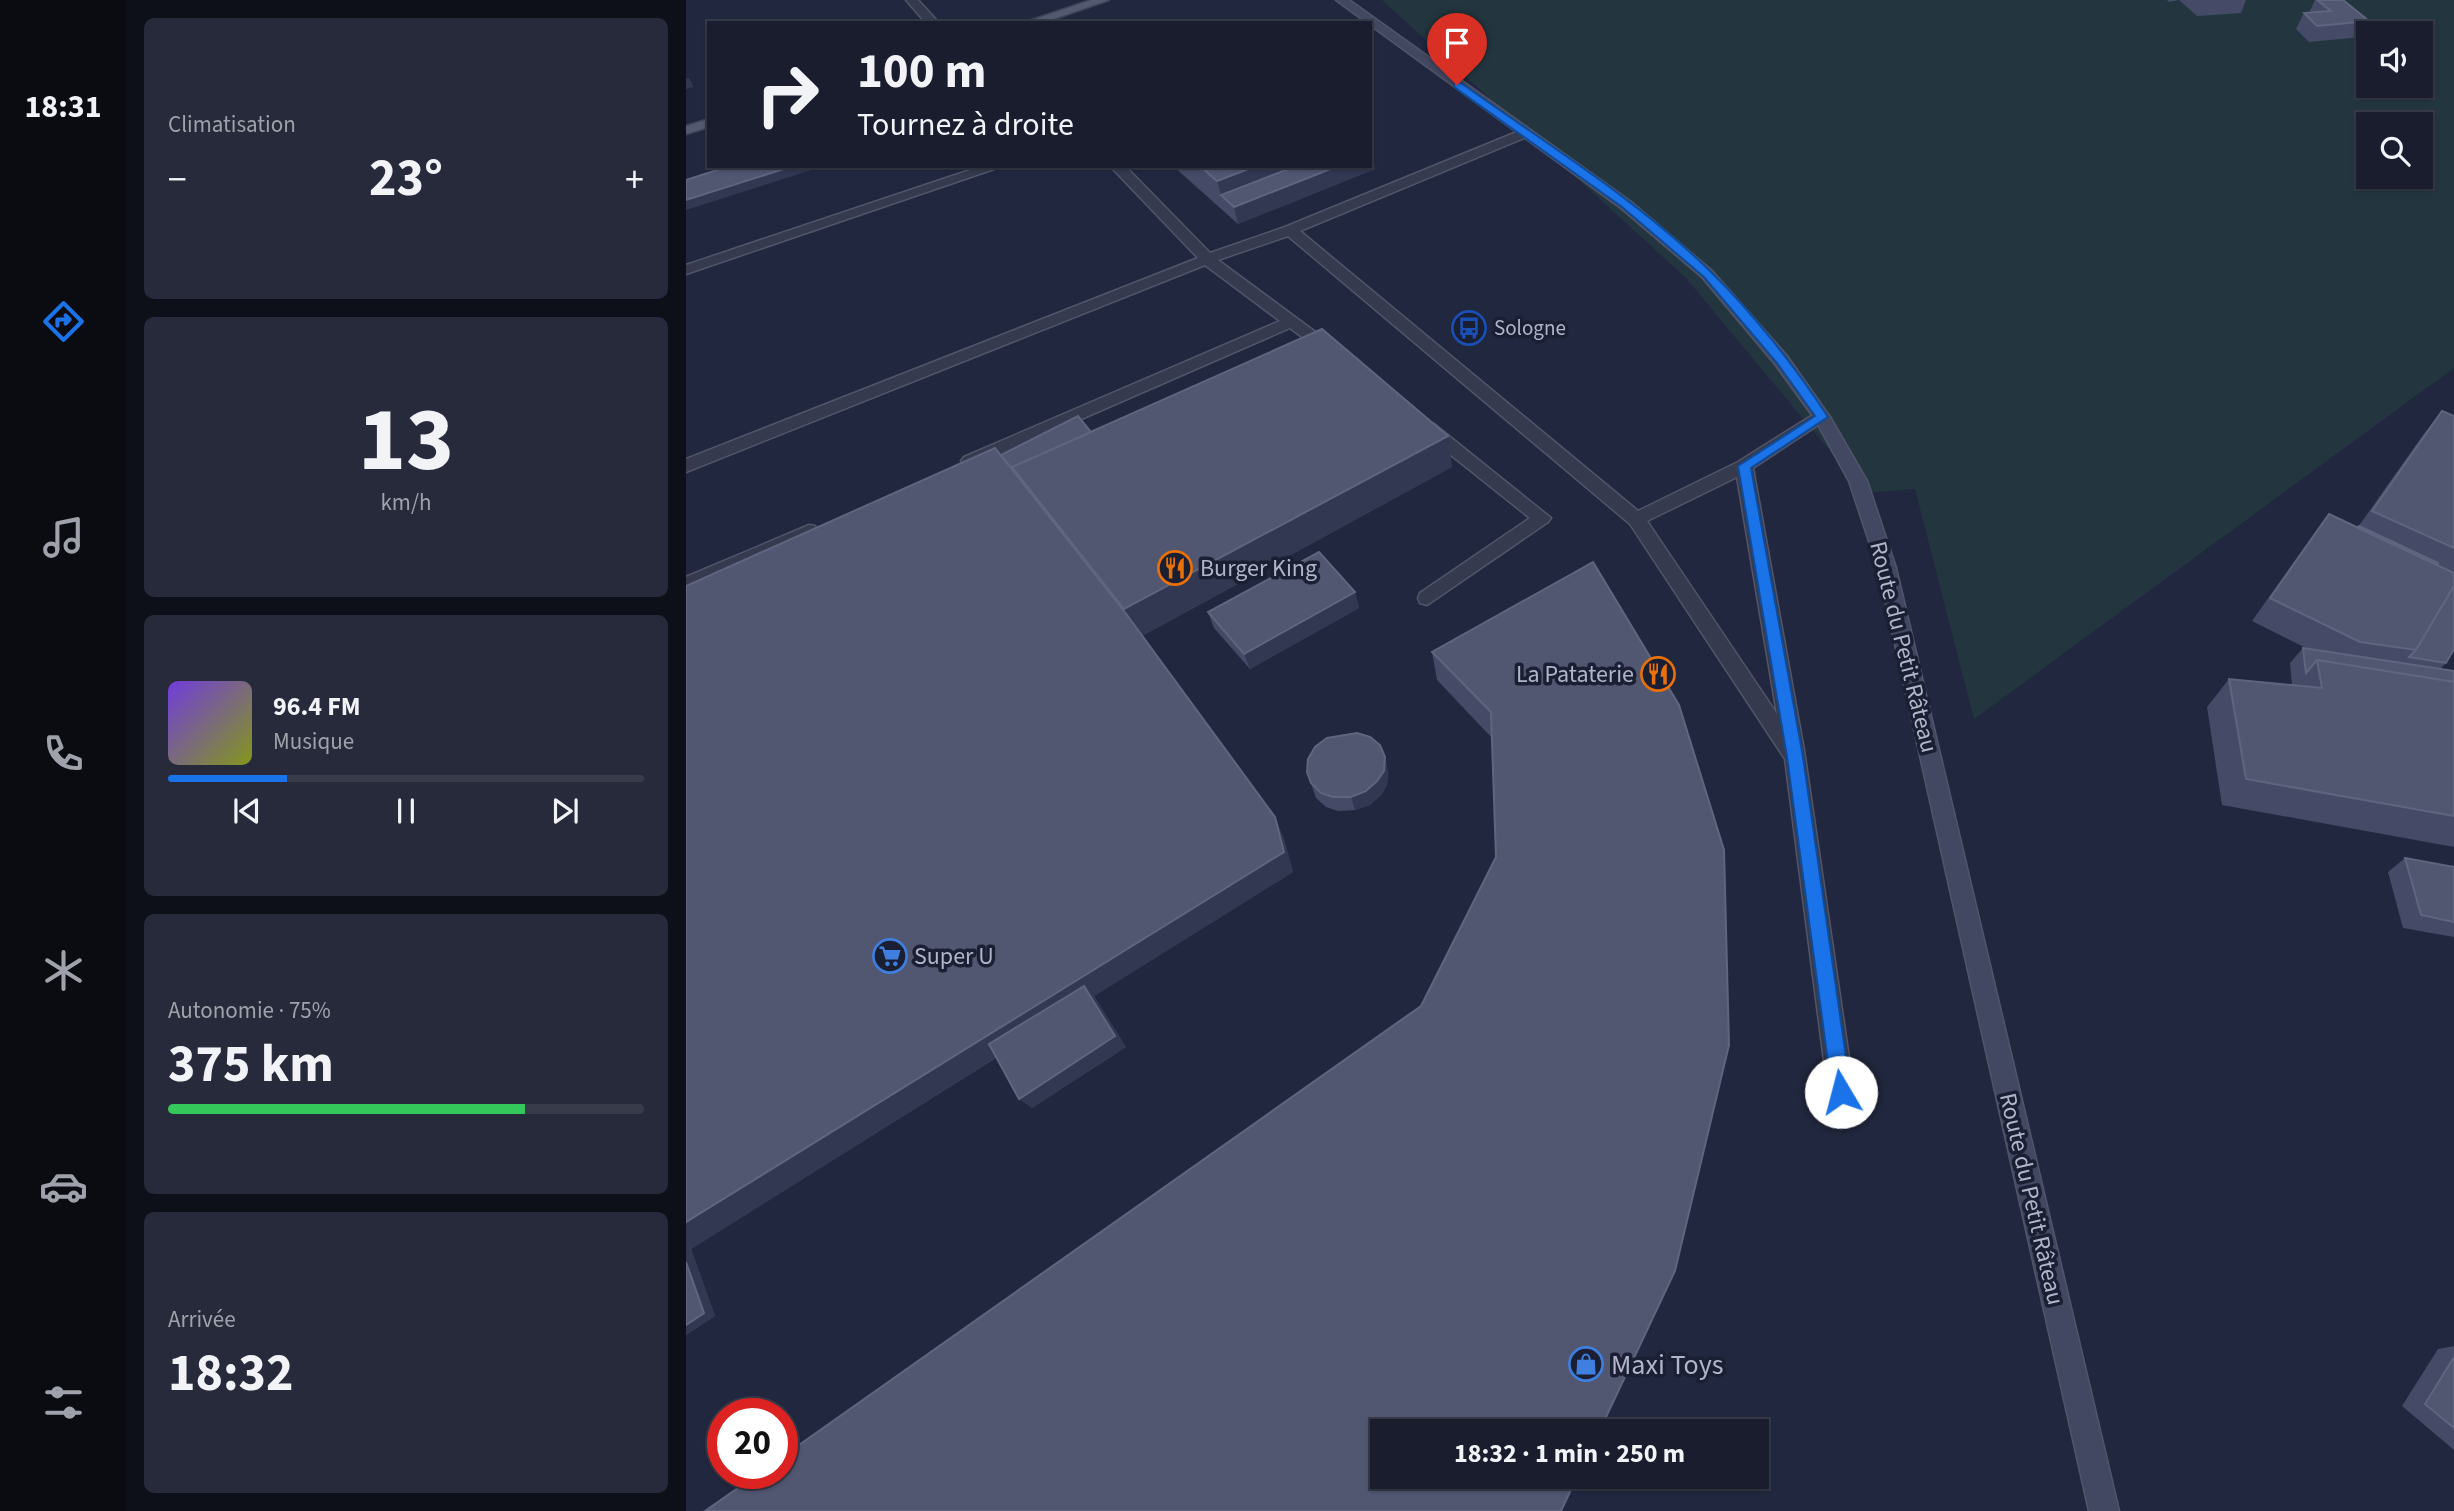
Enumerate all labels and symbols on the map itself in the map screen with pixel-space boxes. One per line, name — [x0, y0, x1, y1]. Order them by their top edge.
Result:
pin — [1427, 13, 1487, 85]
bus stop icon: Sologne — [1450, 309, 1488, 347]
place label: Sologne — [1494, 313, 1566, 343]
street label: Route du Petit Râteau — [1860, 538, 1947, 756]
restaurant icon: Burger King — [1156, 549, 1194, 587]
place label: Burger King — [1200, 551, 1317, 586]
restaurant icon: La Pataterie — [1639, 655, 1677, 693]
place label: La Pataterie — [1516, 657, 1634, 692]
supermarket icon: Super U — [871, 937, 909, 975]
place label: Super U — [914, 939, 994, 974]
position arrow — [1804, 1055, 1878, 1129]
street label: Route du Petit Râteau — [1990, 1090, 2073, 1309]
shop icon: Maxi Toys — [1567, 1345, 1605, 1383]
place label: Maxi Toys — [1611, 1345, 1723, 1385]
speed limit sign: 20 — [707, 1398, 798, 1489]

